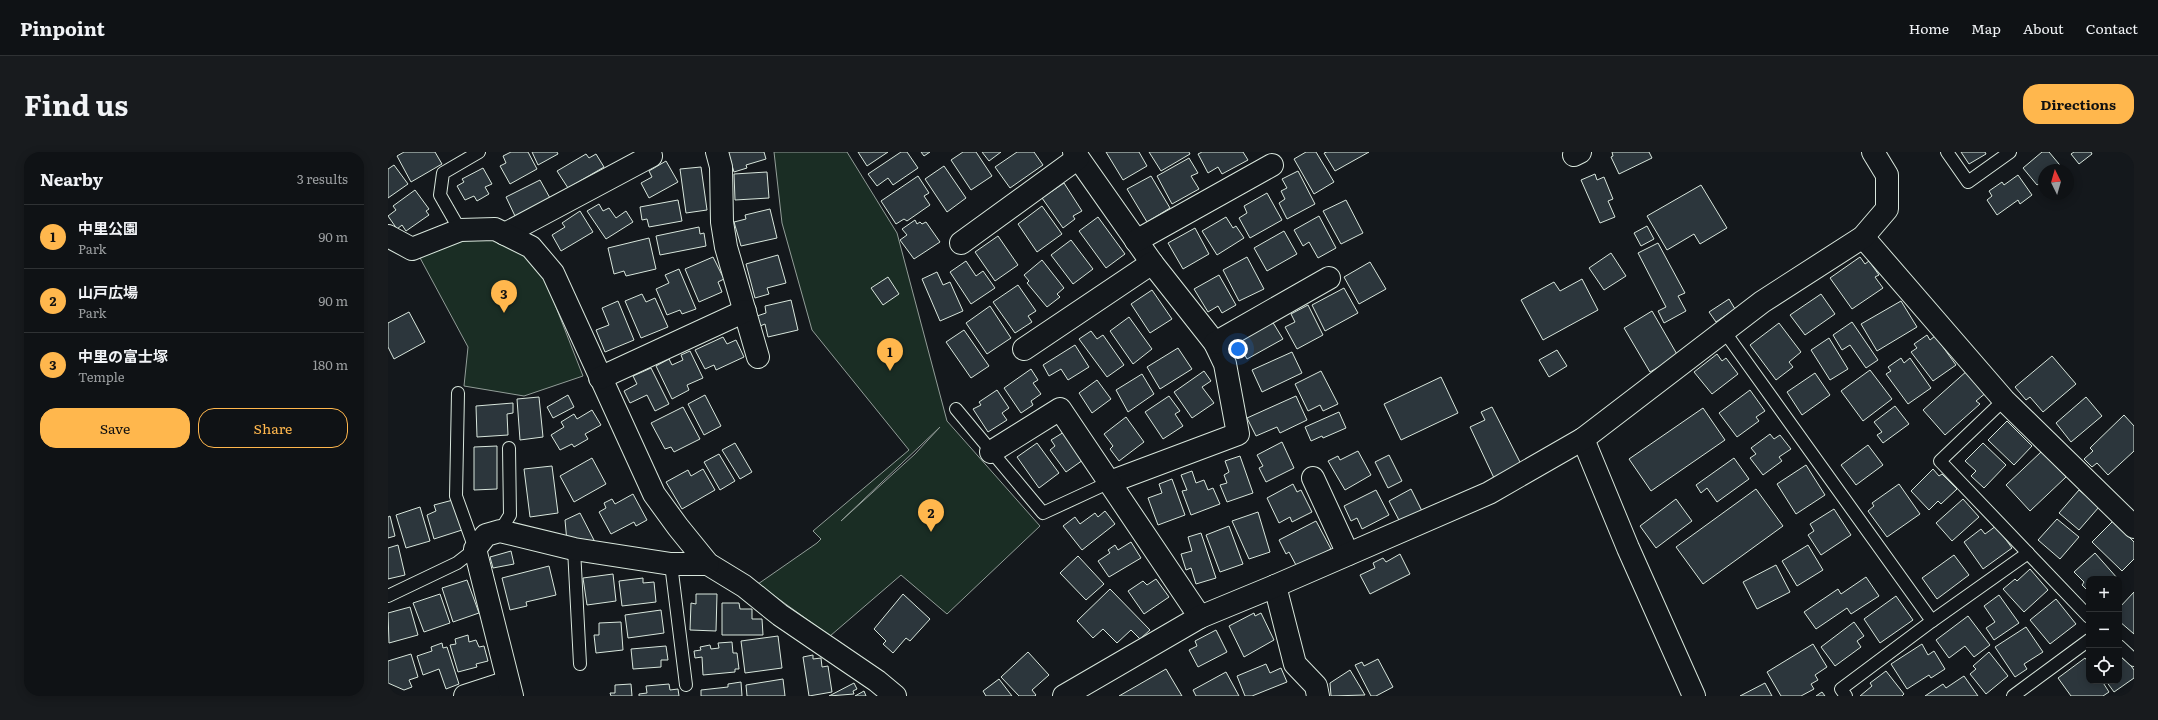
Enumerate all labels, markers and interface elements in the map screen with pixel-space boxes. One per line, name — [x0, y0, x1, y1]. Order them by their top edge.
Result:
text: Pinpoint — [20, 14, 105, 42]
text: Home — [1909, 18, 1949, 38]
text: Map — [1971, 18, 2001, 38]
text: About — [2023, 18, 2064, 38]
text: Contact — [2086, 18, 2138, 38]
text: Find us — [24, 83, 128, 125]
button: Directions — [2023, 84, 2134, 124]
north arrow — [2038, 164, 2074, 200]
text: Nearby — [40, 166, 103, 191]
text: 3 results — [297, 169, 348, 188]
text: 中里公園 — [78, 216, 138, 239]
text: 1 — [50, 227, 56, 246]
text: 90 m — [318, 227, 348, 246]
text: Park — [78, 239, 107, 258]
text: 山戸広場 — [78, 280, 138, 303]
pin: 3 — [491, 280, 517, 313]
text: 2 — [50, 291, 56, 310]
text: 90 m — [318, 291, 348, 310]
text: Park — [78, 303, 107, 322]
pin: 1 — [877, 338, 903, 371]
your location — [1228, 339, 1248, 359]
text: 中里の富士塚 — [78, 344, 168, 367]
text: 3 — [49, 355, 57, 374]
text: 180 m — [313, 355, 348, 374]
text: Temple — [78, 367, 125, 386]
button: Save — [40, 408, 190, 448]
button: Share — [198, 408, 348, 448]
pin: 2 — [918, 499, 944, 532]
map controls — [2086, 576, 2122, 684]
button: + — [2086, 576, 2122, 612]
button: − — [2086, 612, 2122, 648]
button: locate — [2086, 648, 2122, 684]

